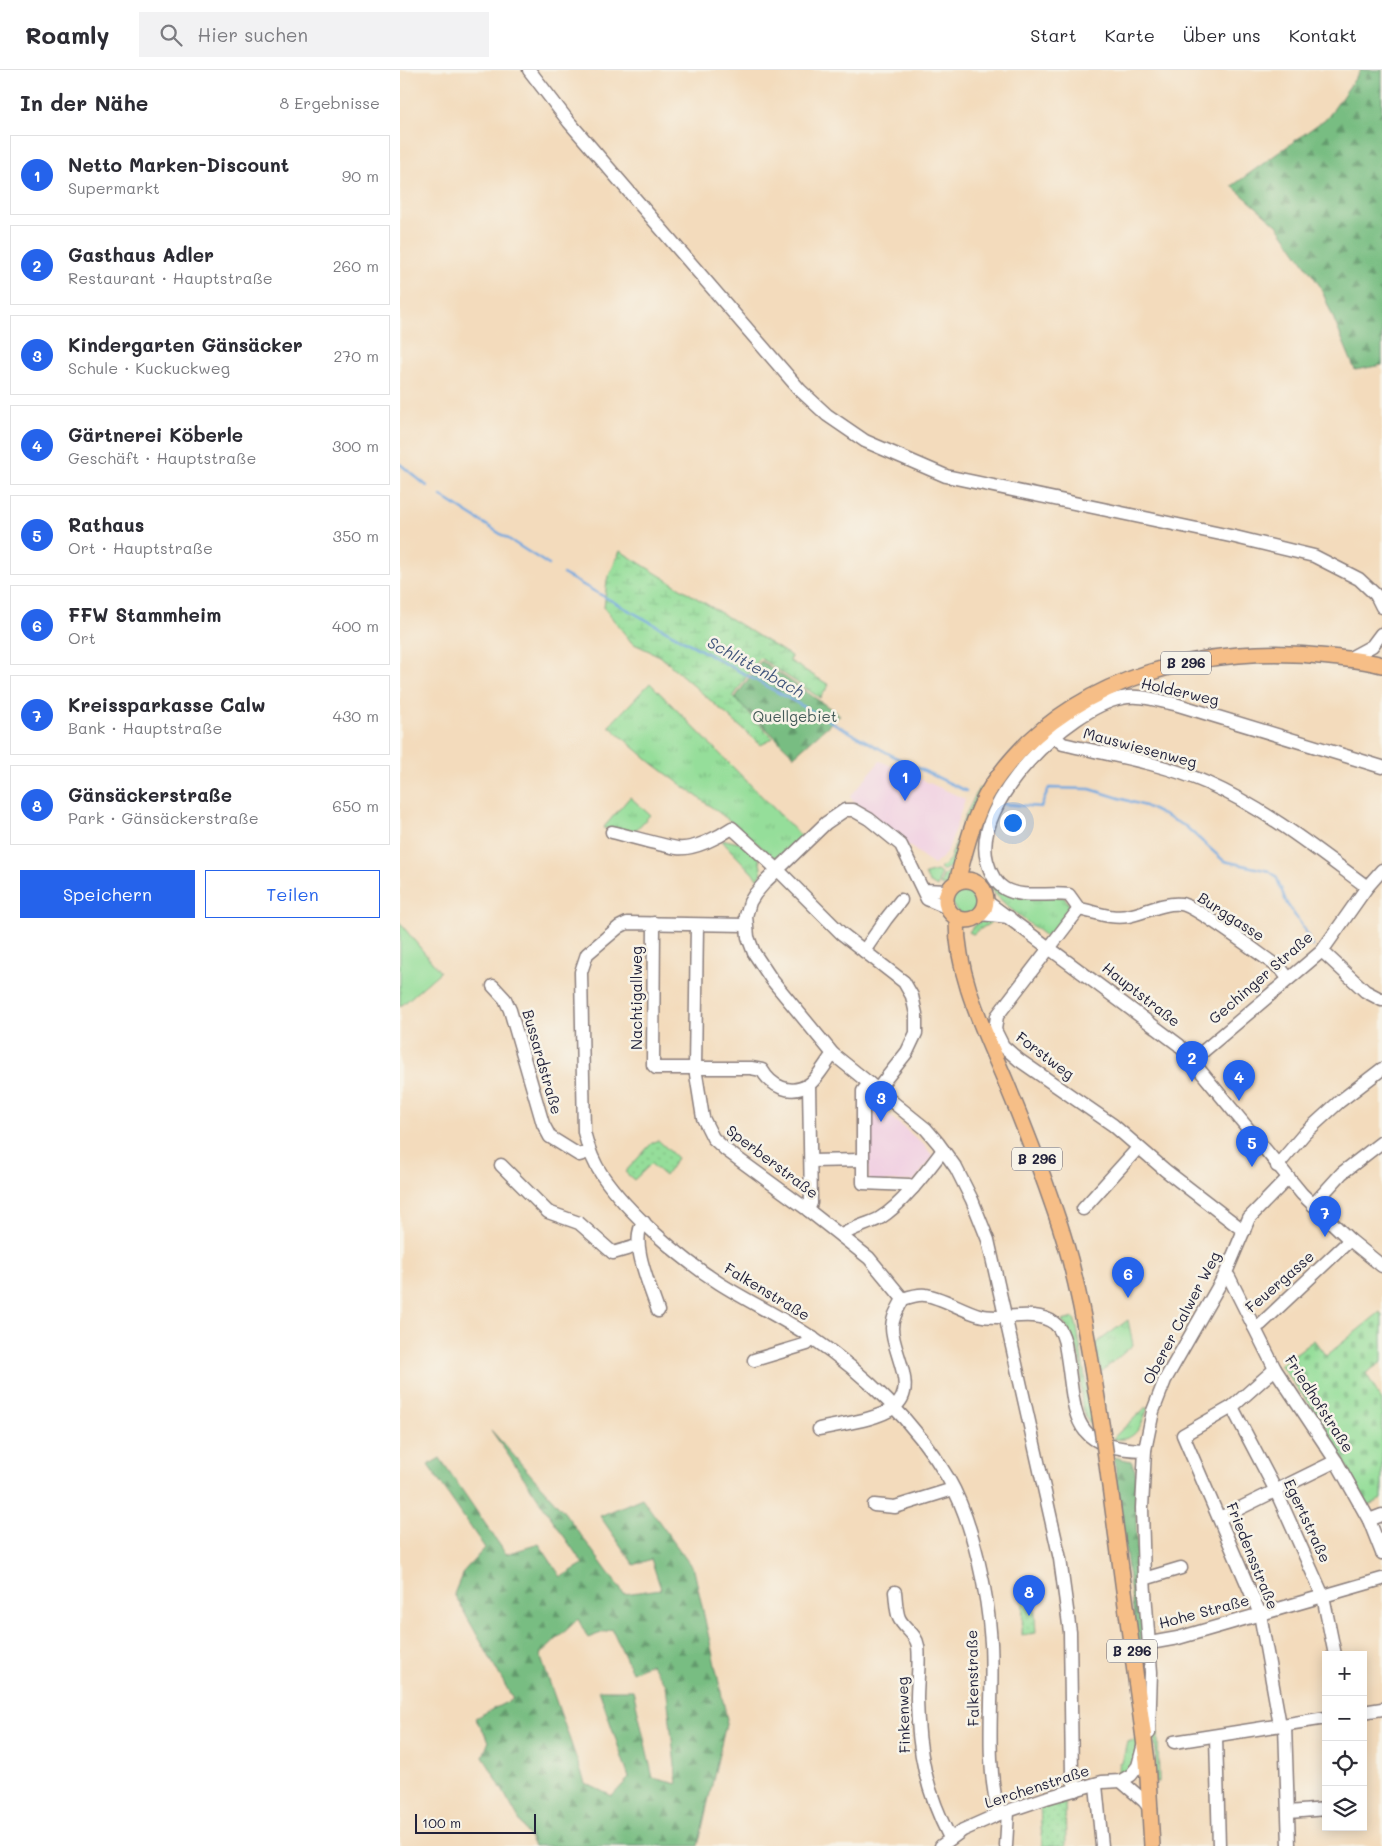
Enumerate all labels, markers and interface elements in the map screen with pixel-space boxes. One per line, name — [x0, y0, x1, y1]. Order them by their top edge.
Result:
search box — [139, 12, 489, 57]
text: Roamly — [25, 19, 109, 50]
icon: search — [157, 21, 185, 49]
text: Hier suchen — [197, 22, 308, 47]
text: Start — [1030, 23, 1077, 47]
text: Karte — [1105, 23, 1155, 47]
text: Über uns — [1183, 23, 1261, 47]
text: Kontakt — [1289, 23, 1357, 47]
text: In der Nähe — [20, 89, 148, 116]
text: 8 Ergebnisse — [279, 92, 380, 113]
text: Netto Marken-Discount — [68, 152, 289, 177]
text: 1 — [33, 165, 41, 186]
text: 90 m — [342, 165, 379, 186]
text: Supermarkt — [68, 177, 160, 198]
text: Gasthaus Adler — [68, 242, 214, 267]
text: 2 — [33, 255, 41, 276]
text: 260 m — [333, 255, 379, 276]
text: Restaurant · Hauptstraße — [68, 267, 273, 288]
text: Kindergarten Gänsäcker — [68, 332, 303, 357]
text: 3 — [32, 345, 42, 366]
text: 270 m — [333, 345, 379, 366]
text: Schule · Kuckuckweg — [68, 357, 230, 378]
text: Gärtnerei Köberle — [68, 422, 243, 447]
text: 4 — [32, 435, 42, 456]
text: 300 m — [332, 435, 379, 456]
text: Geschäft · Hauptstraße — [68, 447, 256, 468]
text: Rathaus — [68, 512, 144, 537]
text: 5 — [32, 525, 42, 546]
text: 350 m — [333, 525, 379, 546]
text: Ort · Hauptstraße — [68, 537, 213, 558]
text: FFW Stammheim — [68, 602, 221, 627]
text: 6 — [32, 615, 42, 636]
text: 400 m — [332, 615, 379, 636]
text: Ort — [68, 627, 96, 648]
water label: Schlittenbach — [704, 631, 808, 702]
road number: B 296 — [1161, 652, 1211, 674]
street label: Holderweg — [1139, 672, 1221, 710]
text: Kreissparkasse Calw — [68, 692, 266, 717]
text: 7 — [33, 705, 41, 726]
text: 430 m — [332, 705, 379, 726]
park label: Quellgebiet — [753, 706, 837, 726]
text: Bank · Hauptstraße — [68, 717, 222, 738]
street label: Mauswiesenweg — [1081, 722, 1200, 772]
pin: 1 — [889, 760, 921, 801]
text: Gänsäckerstraße — [68, 782, 232, 807]
text: 8 — [32, 795, 42, 816]
text: 650 m — [332, 795, 379, 816]
text: Park · Gänsäckerstraße — [68, 807, 259, 828]
your location — [1000, 810, 1026, 836]
button: Speichern — [20, 870, 195, 918]
button: Teilen — [205, 870, 380, 918]
street label: Burggasse — [1194, 887, 1269, 945]
street label: Gechinger Straße — [1204, 927, 1317, 1028]
street label: Nachtigallweg — [626, 946, 646, 1050]
street label: Hauptstraße — [1099, 957, 1185, 1031]
street label: Bussardstraße — [518, 1007, 567, 1116]
street label: Forstweg — [1012, 1027, 1079, 1084]
pin: 2 — [1176, 1041, 1208, 1082]
pin: 4 — [1223, 1060, 1255, 1101]
pin: 3 — [865, 1081, 897, 1122]
street label: Sperberstraße — [722, 1120, 823, 1202]
pin: 5 — [1236, 1126, 1268, 1167]
road number: B 296 — [1012, 1148, 1062, 1170]
pin: 7 — [1309, 1196, 1341, 1237]
street label: Feuergasse — [1241, 1246, 1318, 1317]
street label: Oberer Calwer Weg — [1138, 1247, 1225, 1388]
pin: 6 — [1112, 1257, 1144, 1298]
street label: Falkenstraße — [721, 1258, 814, 1325]
street label: Friedhofstraße — [1281, 1351, 1359, 1456]
street label: Egertstraße — [1280, 1475, 1336, 1566]
street label: Friedensstraße — [1222, 1499, 1284, 1612]
pin: 8 — [1013, 1575, 1045, 1616]
street label: Hohe Straße — [1156, 1589, 1251, 1633]
street label: Falkenstraße — [961, 1630, 983, 1726]
road number: B 296 — [1107, 1640, 1157, 1662]
map controls — [1322, 1651, 1367, 1831]
button: + — [1322, 1651, 1367, 1696]
street label: Finkenweg — [892, 1676, 914, 1754]
button: − — [1322, 1696, 1367, 1741]
button: locate — [1322, 1741, 1367, 1786]
street label: Lerchenstraße — [982, 1760, 1092, 1812]
button: layers — [1322, 1786, 1367, 1831]
scale bar — [415, 1811, 536, 1834]
text: 100 m — [422, 1813, 461, 1832]

